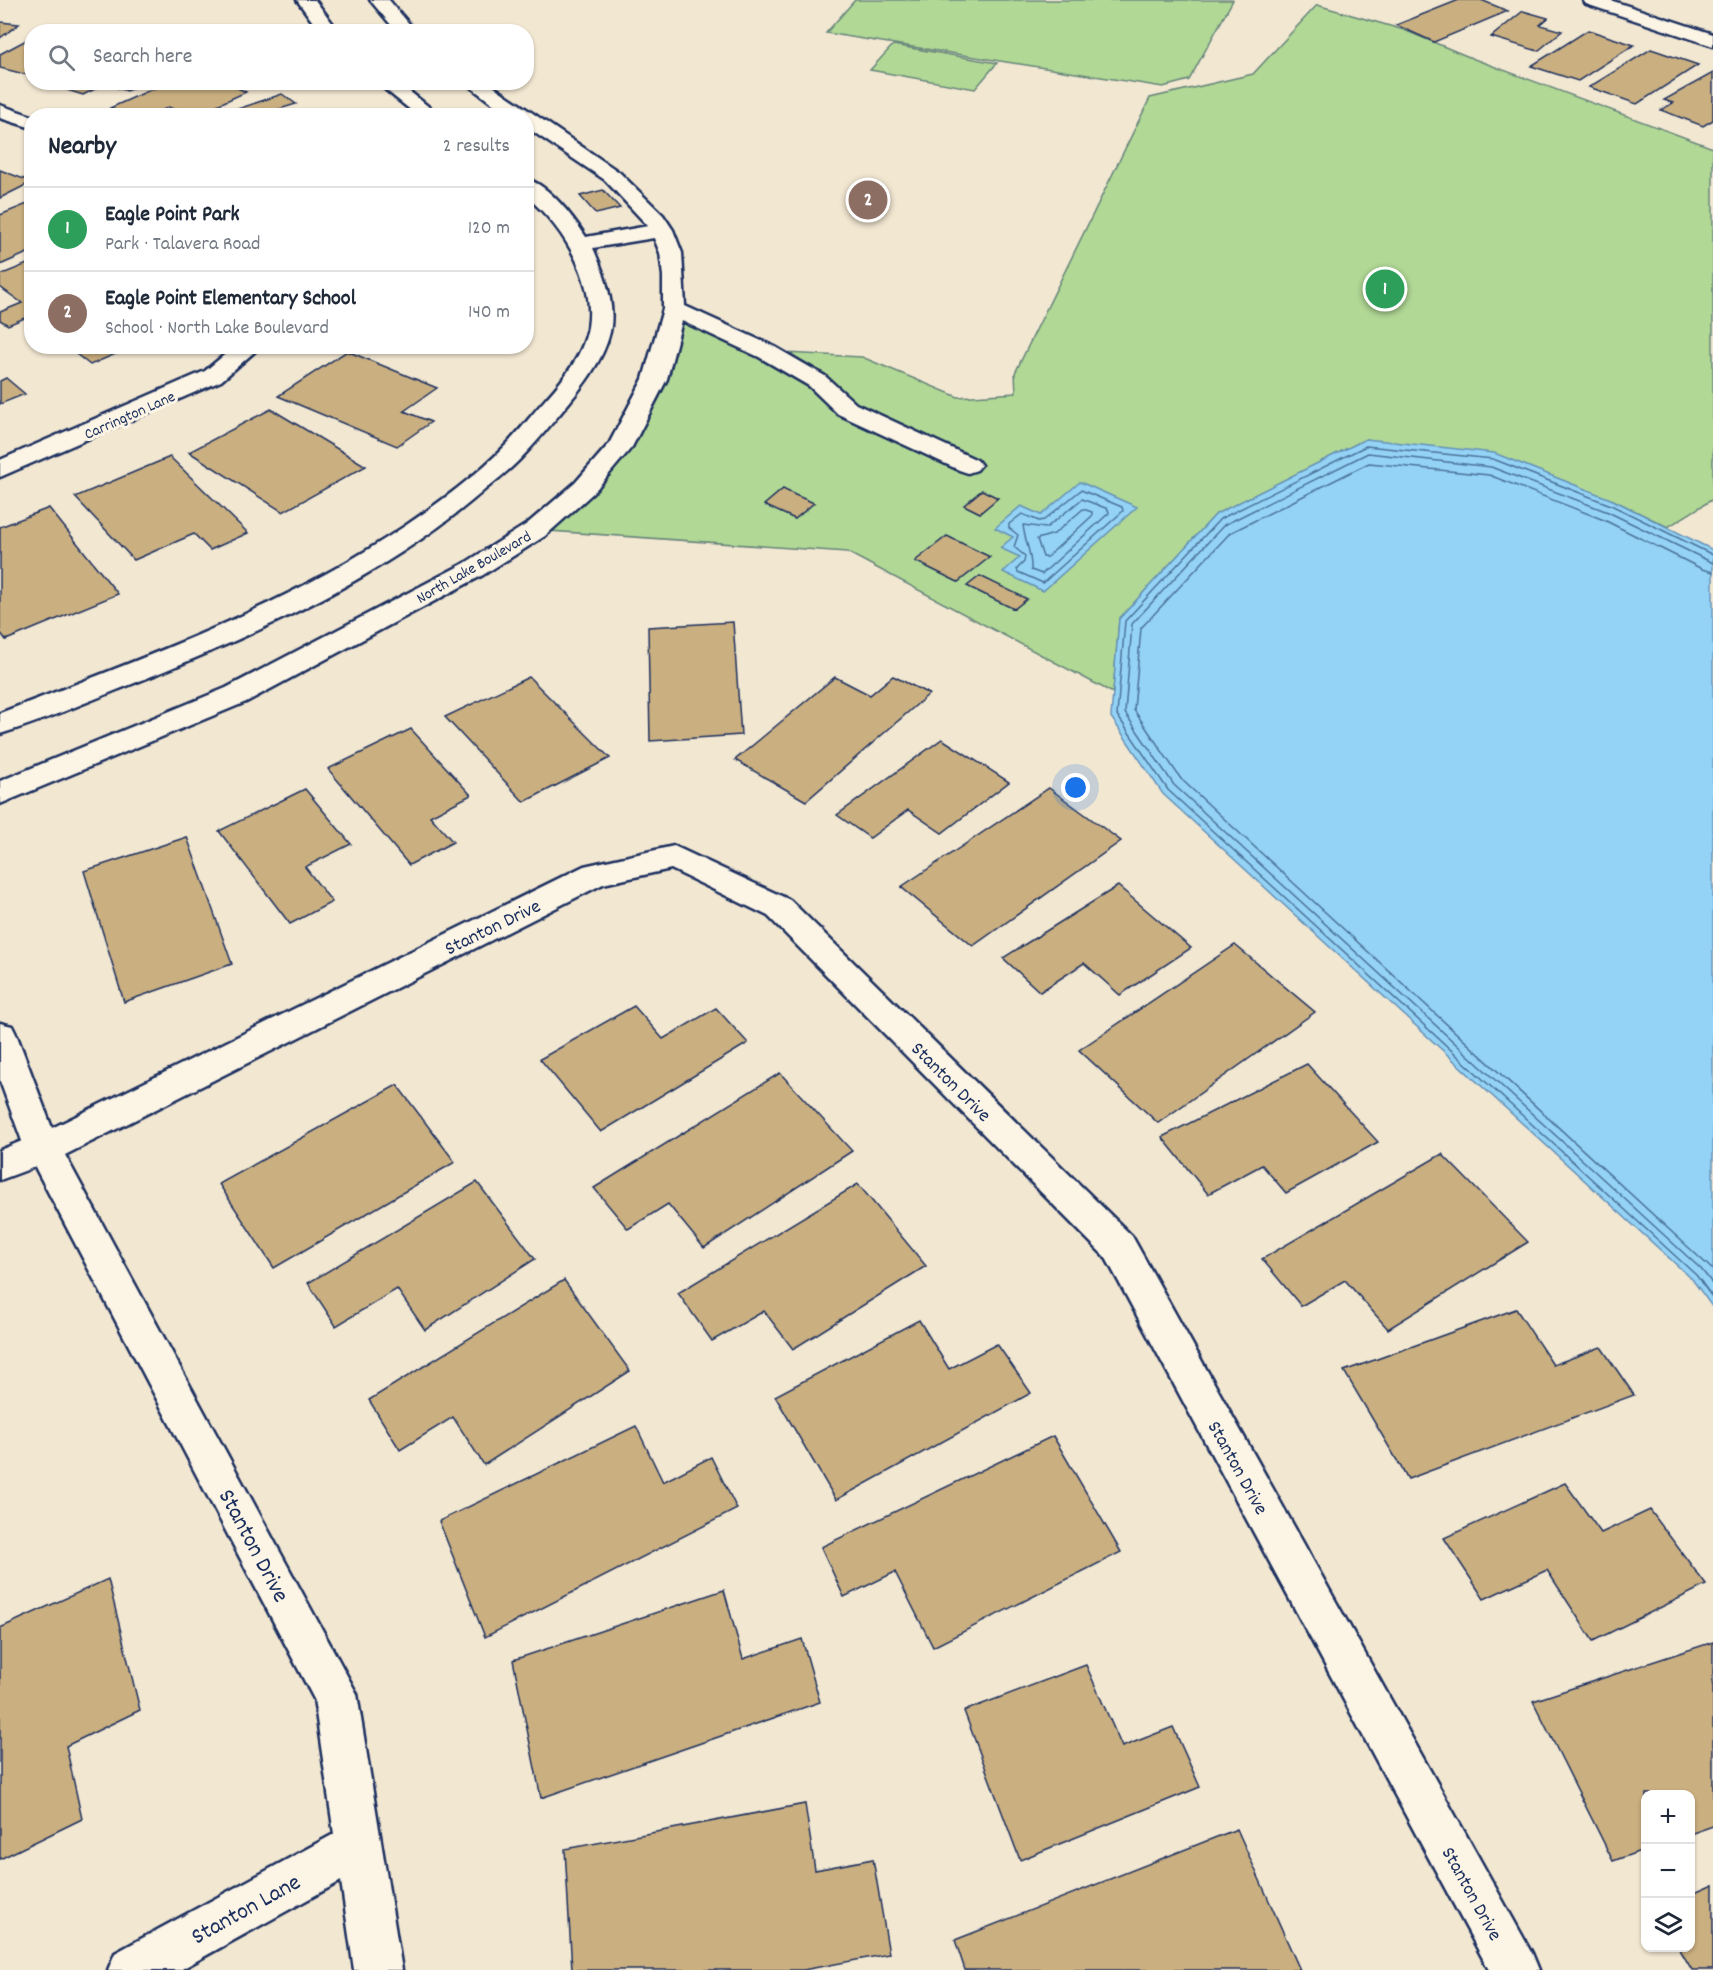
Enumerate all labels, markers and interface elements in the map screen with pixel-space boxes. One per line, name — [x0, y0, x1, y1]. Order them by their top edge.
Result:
search box — [24, 24, 534, 90]
icon: search — [45, 41, 78, 74]
text: Search here — [93, 42, 192, 73]
text: Nearby — [48, 129, 116, 166]
text: 2 results — [443, 133, 510, 161]
pin: 2 — [848, 178, 888, 222]
text: Eagle Point Park — [105, 200, 240, 231]
text: 1 — [65, 215, 70, 243]
text: 120 m — [468, 215, 510, 243]
text: Park · Talavera Road — [105, 231, 260, 259]
pin: 1 — [1366, 266, 1404, 312]
text: Eagle Point Elementary School — [105, 284, 356, 315]
text: 2 — [63, 299, 72, 327]
text: 140 m — [468, 299, 510, 327]
text: School · North Lake Boulevard — [105, 315, 329, 343]
street label: Carrington Lane — [81, 386, 179, 447]
street label: North Lake Boulevard — [413, 526, 536, 610]
your location — [1061, 773, 1090, 802]
street label: Stanton Drive — [441, 893, 546, 964]
street label: Stanton Drive — [903, 1037, 996, 1130]
street label: Stanton Drive — [1199, 1416, 1274, 1521]
street label: Stanton Drive — [208, 1484, 297, 1609]
map controls — [1641, 1790, 1695, 1952]
button: + — [1641, 1790, 1695, 1844]
street label: Stanton Drive — [1433, 1842, 1508, 1947]
button: − — [1641, 1844, 1695, 1898]
street label: Stanton Lane — [185, 1867, 307, 1955]
button: layers — [1641, 1898, 1695, 1952]

